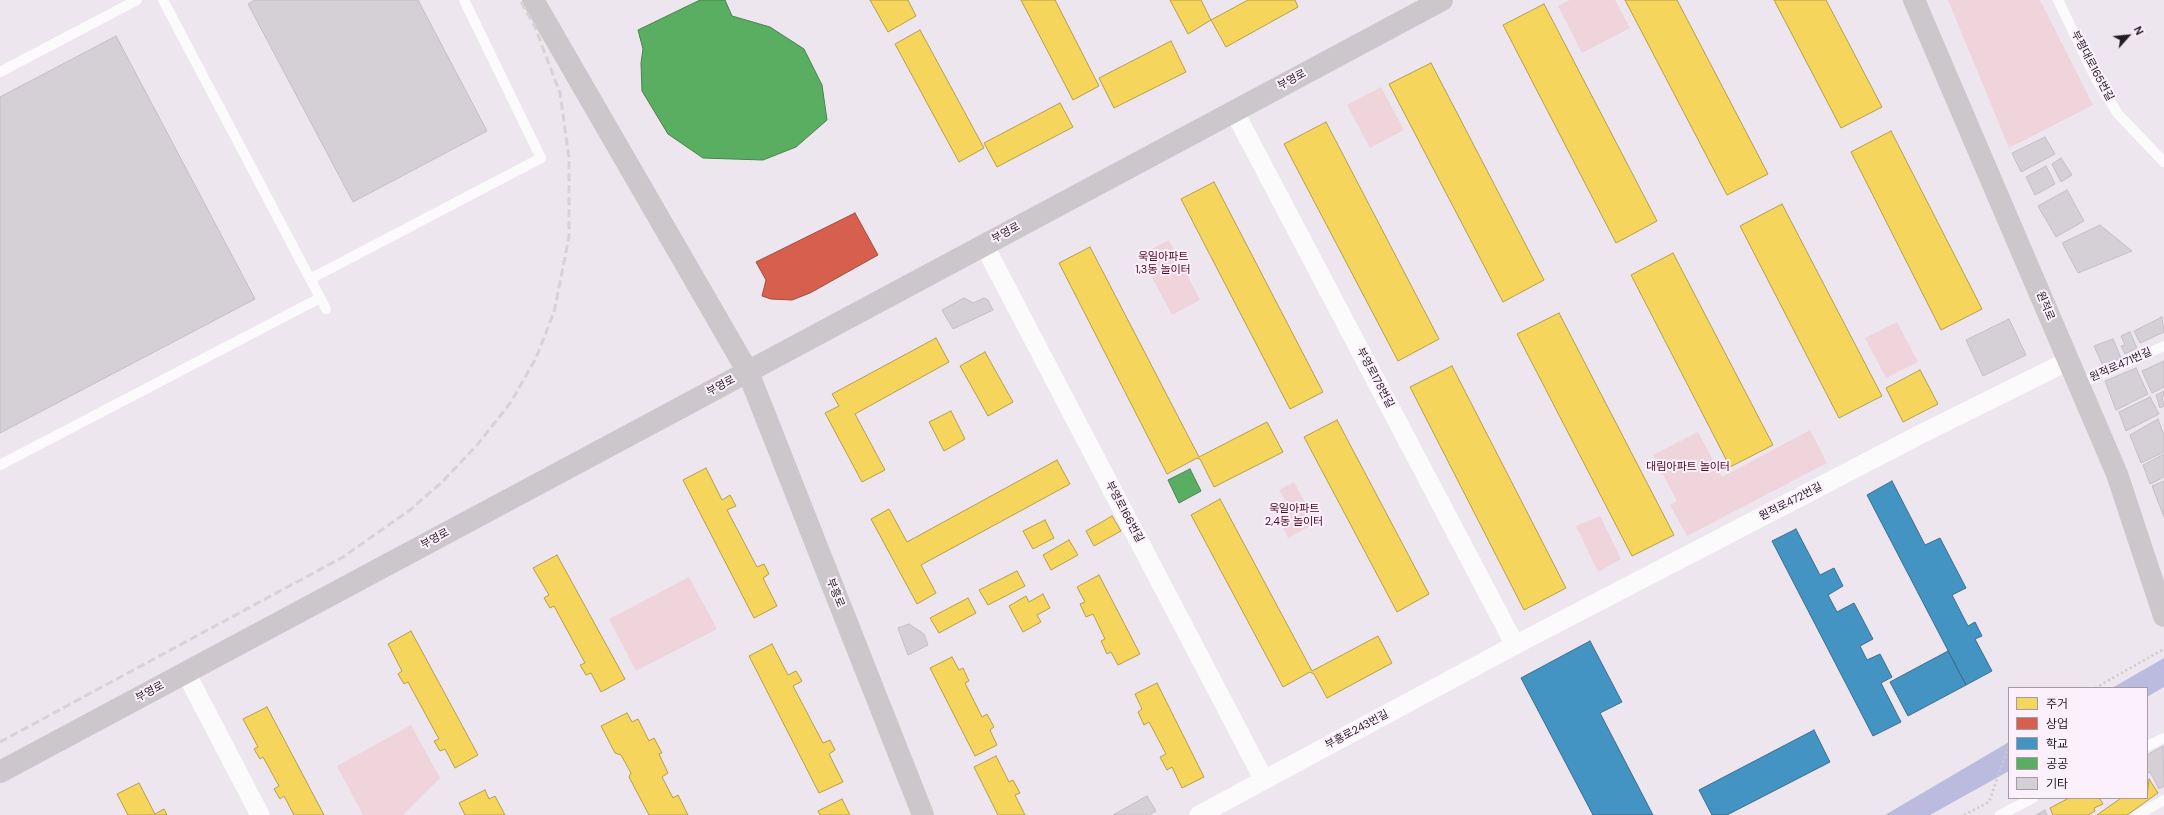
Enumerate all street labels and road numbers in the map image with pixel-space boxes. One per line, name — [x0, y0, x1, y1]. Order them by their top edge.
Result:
street label: 부평대로165번길 — [2068, 29, 2116, 103]
street label: 부영로 — [1275, 67, 1309, 93]
street label: 부영로 — [989, 220, 1023, 246]
street label: 원적로 — [2033, 289, 2057, 323]
street label: 원적로471번길 — [2088, 345, 2154, 385]
street label: 부영로178번길 — [1354, 346, 1396, 410]
street label: 부영로 — [704, 373, 738, 399]
street label: 부영로166번길 — [1102, 479, 1146, 545]
street label: 원적로472번길 — [1757, 480, 1825, 524]
street label: 부영로 — [418, 526, 452, 552]
street label: 부흥로 — [823, 576, 847, 610]
street label: 부영로 — [133, 679, 167, 705]
street label: 부흥로243번길 — [1323, 708, 1391, 752]

